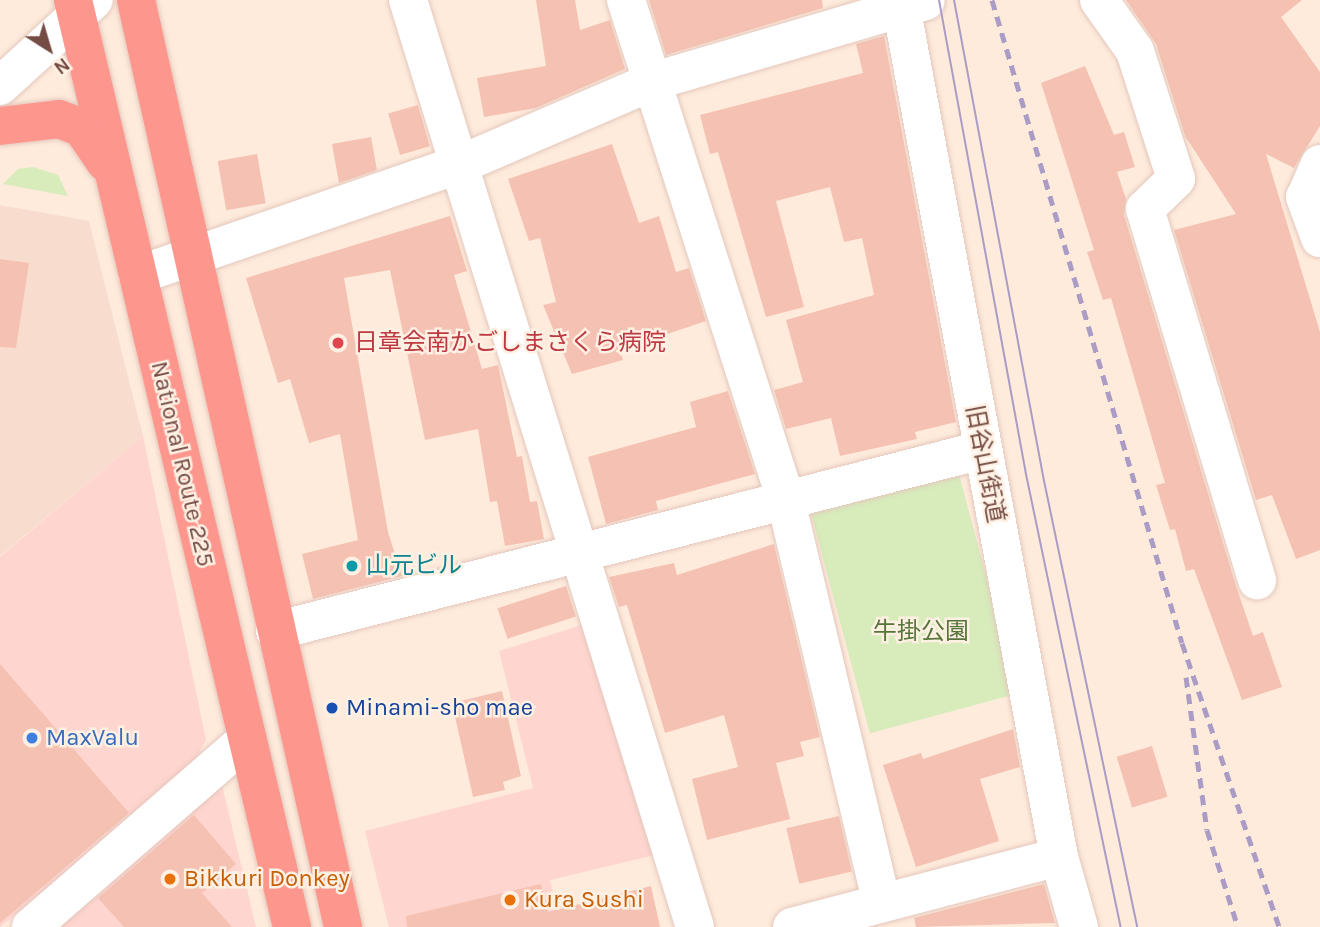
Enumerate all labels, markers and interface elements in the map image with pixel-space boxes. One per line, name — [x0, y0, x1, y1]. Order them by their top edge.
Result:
north arrow — [14, 14, 84, 84]
text: N — [50, 53, 74, 79]
place label: 日章会南かごしまさくら病院 — [354, 329, 666, 357]
marker: 日章会南かごしまさくら病院 — [328, 333, 348, 353]
street label: National Route 225 — [144, 359, 220, 569]
street label: 旧谷山街道 — [959, 402, 1011, 526]
place label: 山元ビル — [366, 552, 462, 580]
marker: 山元ビル — [344, 558, 360, 574]
park label: 牛掛公園 — [873, 618, 969, 646]
place label: Minami-sho mae — [346, 694, 533, 722]
marker: Minami-sho mae — [324, 700, 340, 716]
place label: MaxValu — [46, 724, 139, 752]
marker: MaxValu — [24, 730, 40, 746]
place label: Bikkuri Donkey — [184, 865, 350, 893]
marker: Bikkuri Donkey — [162, 871, 178, 887]
place label: Kura Sushi — [524, 886, 644, 914]
marker: Kura Sushi — [502, 892, 518, 908]

